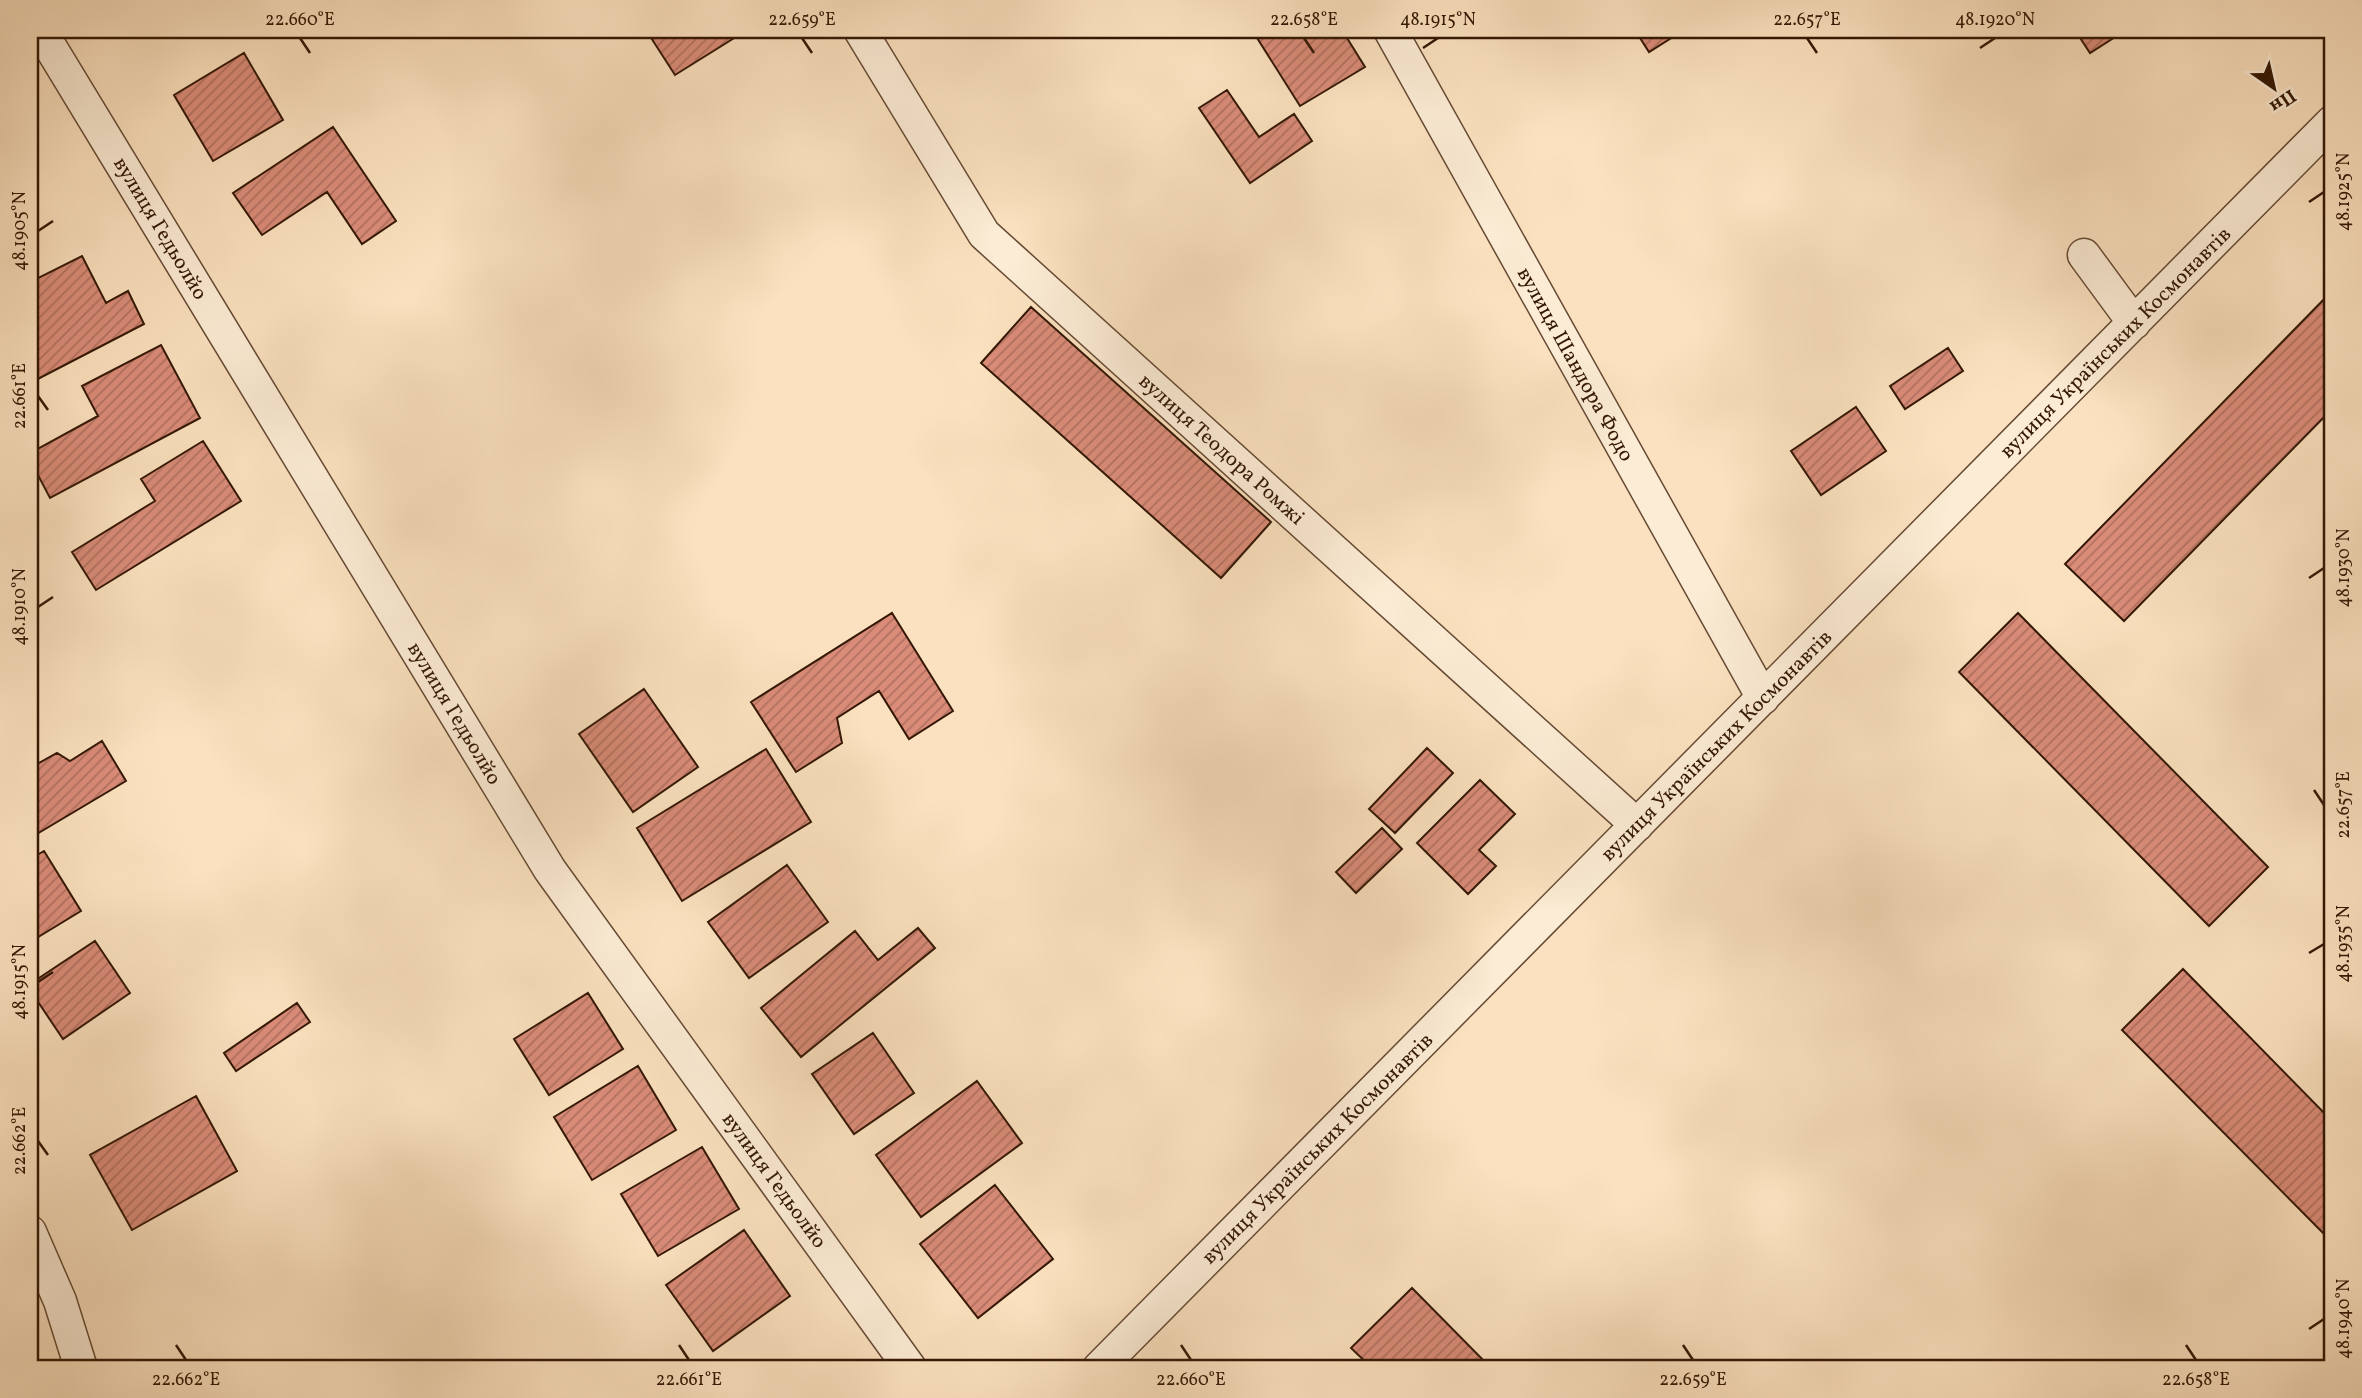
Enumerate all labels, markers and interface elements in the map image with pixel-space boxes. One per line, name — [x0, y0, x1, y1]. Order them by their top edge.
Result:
text: 22.660°E — [265, 8, 335, 33]
text: 22.659°E — [768, 8, 836, 33]
text: 22.658°E — [1270, 8, 1338, 33]
text: 48.1915°N — [1400, 8, 1476, 33]
text: 22.657°E — [1773, 8, 1841, 33]
text: 48.1920°N — [1955, 8, 2035, 33]
north arrow — [2240, 52, 2310, 122]
text: Пн — [2264, 82, 2301, 119]
street label: вулиця Гедьолйо — [106, 152, 214, 306]
text: 48.1925°N — [2332, 153, 2357, 231]
text: 48.1905°N — [8, 191, 33, 271]
street label: вулиця Українських Космонавтів — [1994, 221, 2238, 465]
street label: вулиця Шандора Фодо — [1509, 262, 1640, 467]
text: 22.661°E — [8, 363, 33, 429]
street label: вулиця Теодора Ромжі — [1132, 368, 1310, 533]
text: 48.1930°N — [2332, 528, 2357, 608]
text: 48.1910°N — [8, 568, 33, 646]
street label: вулиця Українських Космонавтів — [1595, 624, 1839, 868]
street label: вулиця Гедьолйо — [400, 637, 508, 791]
text: 22.657°E — [2332, 771, 2357, 839]
text: 48.1935°N — [2332, 905, 2357, 983]
text: 48.1915°N — [8, 944, 33, 1020]
street label: вулиця Українських Космонавтів — [1196, 1027, 1440, 1271]
text: 22.662°E — [8, 1106, 33, 1175]
street label: вулиця Гедьолйо — [714, 1107, 833, 1255]
text: 48.1940°N — [2332, 1279, 2357, 1359]
text: 22.662°E — [152, 1368, 221, 1393]
text: 22.661°E — [656, 1368, 722, 1393]
text: 22.660°E — [1156, 1368, 1226, 1393]
text: 22.659°E — [1659, 1368, 1727, 1393]
text: 22.658°E — [2162, 1368, 2230, 1393]

